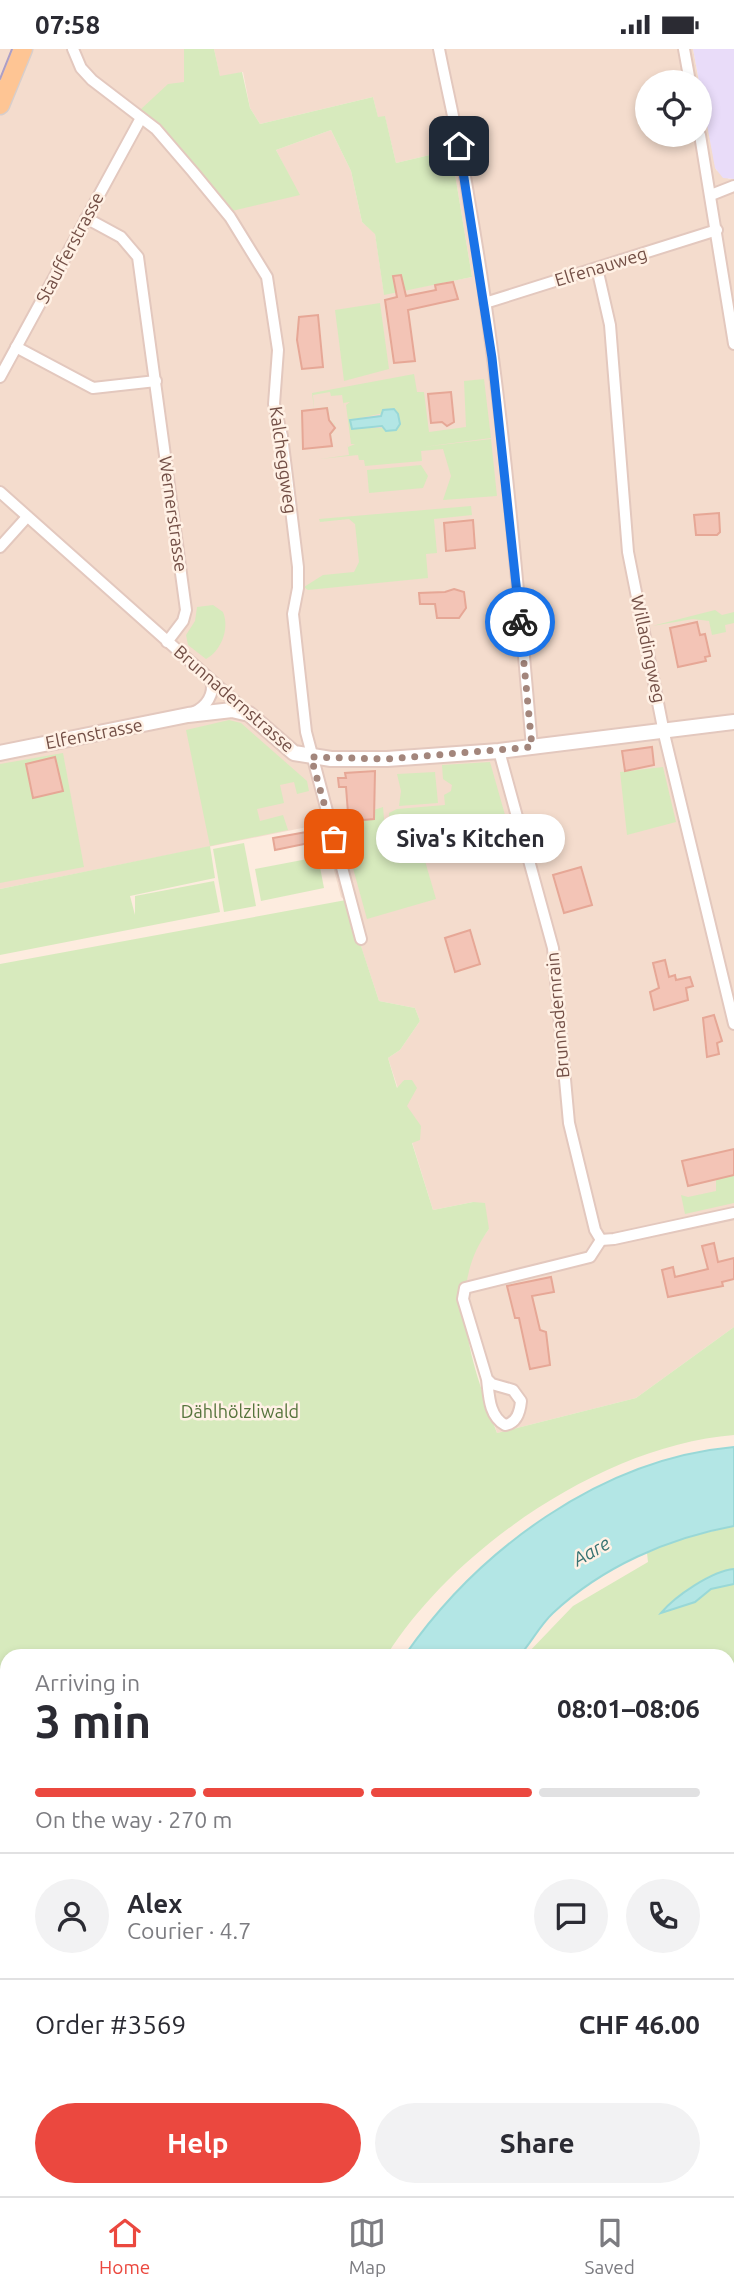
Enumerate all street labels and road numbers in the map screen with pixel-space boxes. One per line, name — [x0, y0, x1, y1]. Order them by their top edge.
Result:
street label: Staufferstrasse — [31, 189, 107, 307]
street label: Elfenauweg — [552, 243, 649, 290]
street label: Kalcheggweg — [267, 405, 301, 515]
street label: Wernerstrasse — [156, 455, 192, 573]
street label: Willadingweg — [628, 593, 670, 705]
street label: Brunnadernstrasse — [171, 641, 299, 756]
street label: Elfenstrasse — [44, 714, 144, 752]
street label: Brunnadernrain — [542, 951, 572, 1079]

